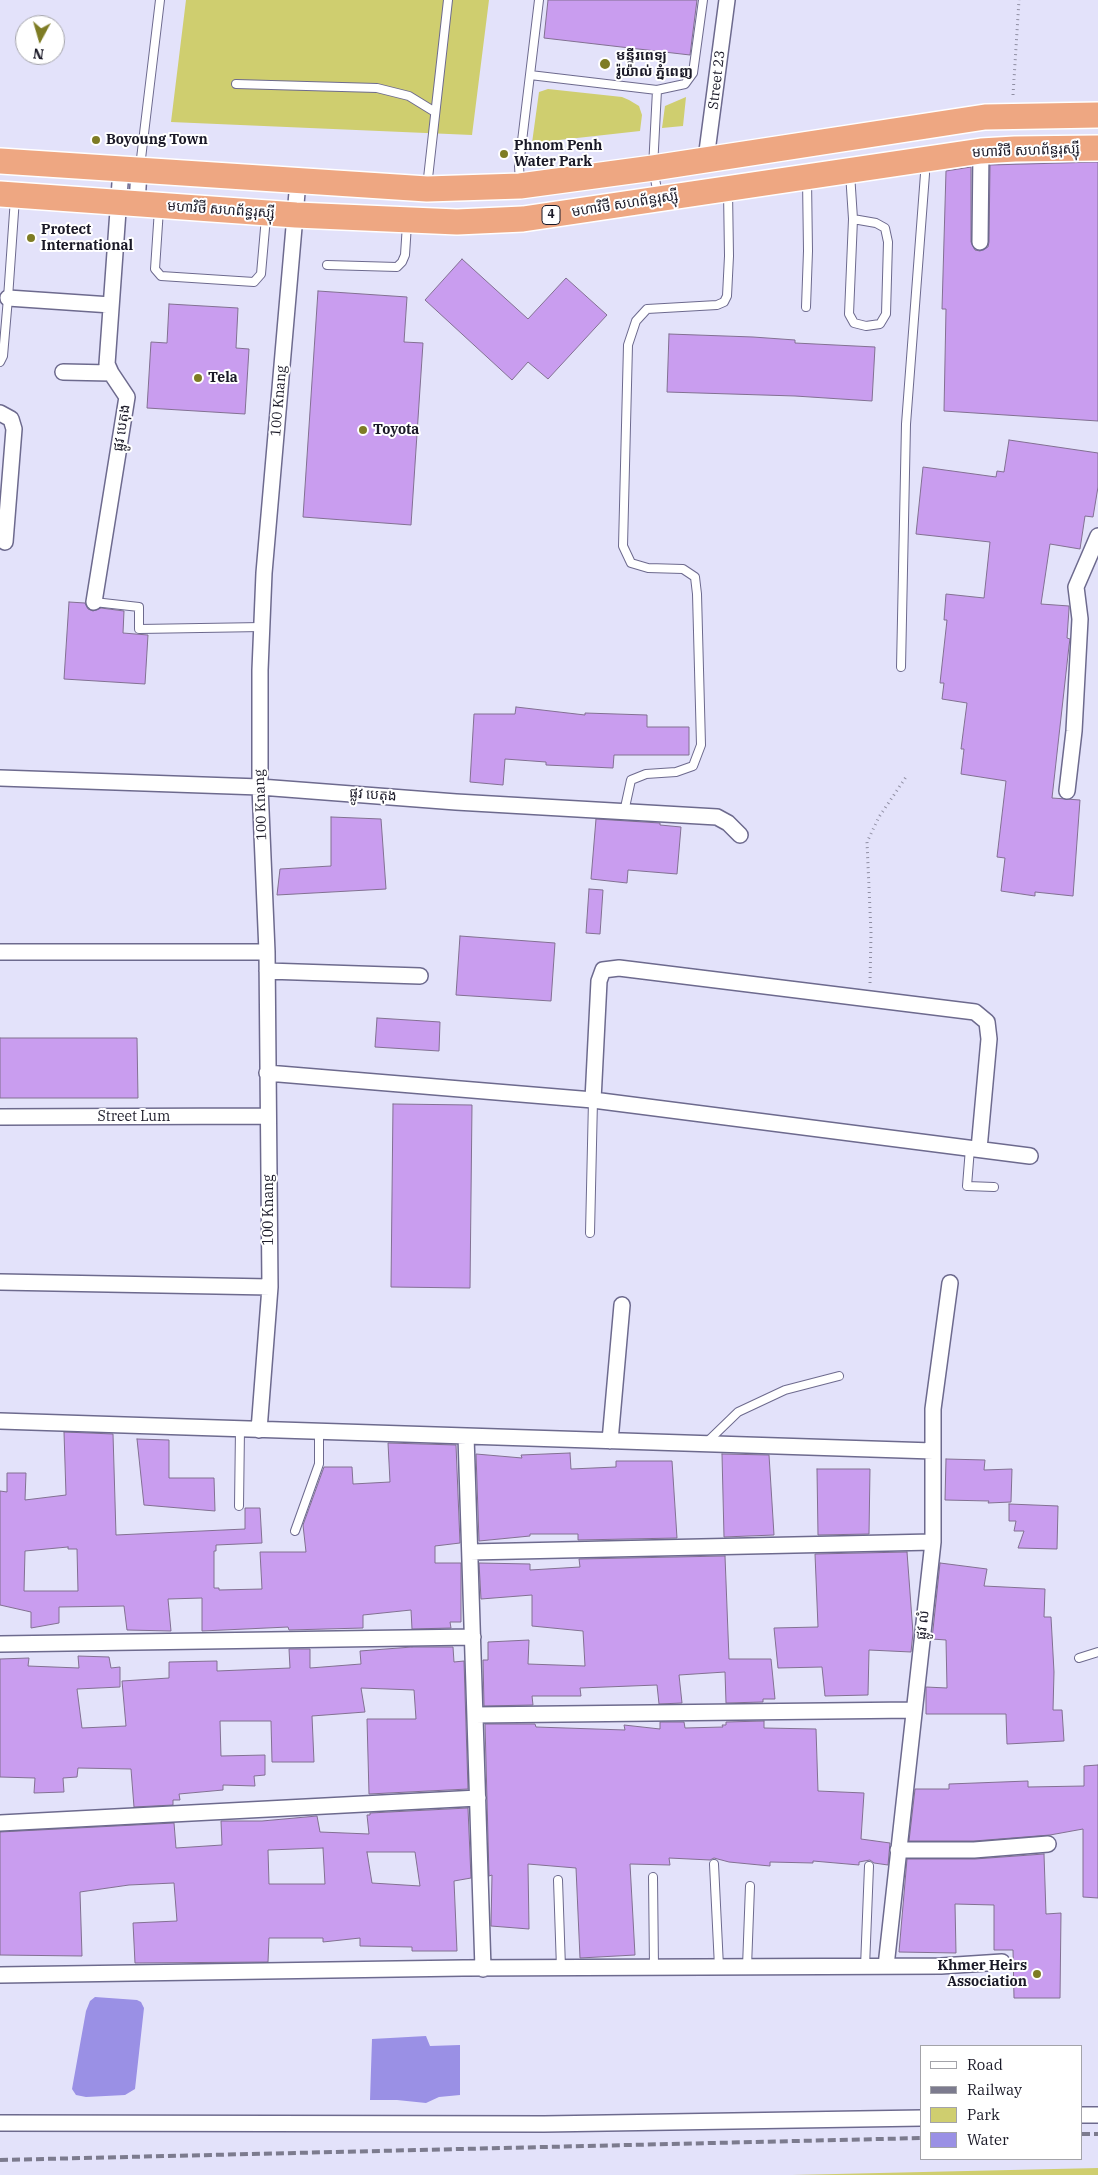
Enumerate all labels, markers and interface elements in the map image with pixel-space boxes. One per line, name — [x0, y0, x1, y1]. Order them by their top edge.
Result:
north arrow — [15, 15, 65, 65]
text: N — [32, 44, 45, 63]
place label: មន្ទីរពេទ្យ រ៉ូយ៉ាល់ ភ្នំពេញ — [616, 48, 693, 80]
street label: Street 23 — [705, 50, 729, 110]
marker: មន្ទីរពេទ្យ រ៉ូយ៉ាល់ ភ្នំពេញ — [598, 57, 612, 71]
place label: Boyoung Town — [106, 132, 208, 148]
marker: Boyoung Town — [90, 134, 102, 146]
place label: Phnom Penh Water Park — [514, 138, 602, 170]
street label: មហាវិថី សហព័ន្ធរុស្ស៊ី — [972, 141, 1080, 161]
marker: Phnom Penh Water Park — [498, 148, 510, 160]
street label: មហាវិថី សហព័ន្ធរុស្ស៊ី — [571, 187, 679, 221]
street label: មហាវិថី សហព័ន្ធរុស្ស៊ី — [167, 198, 275, 222]
road number: 4 — [542, 206, 560, 224]
place label: Protect International — [41, 222, 133, 254]
marker: Protect International — [25, 232, 37, 244]
street label: 100 Knang — [268, 365, 290, 437]
place label: Tela — [208, 370, 238, 386]
marker: Tela — [192, 372, 204, 384]
street label: ផ្លូវ បេតុង — [110, 403, 134, 453]
place label: Toyota — [373, 422, 419, 438]
marker: Toyota — [357, 424, 369, 436]
street label: 100 Knang — [251, 769, 271, 841]
street label: ផ្លូវ បេតុង — [349, 785, 397, 805]
street label: Street Lum — [98, 1109, 170, 1125]
street label: 100 Knang — [261, 1174, 277, 1246]
street label: ផ្លូវ លំ — [913, 1609, 933, 1641]
place label: Khmer Heirs Association — [937, 1958, 1027, 1990]
marker: Khmer Heirs Association — [1031, 1968, 1043, 1980]
legend — [920, 2045, 1083, 2160]
text: Road — [967, 2055, 1003, 2074]
text: Railway — [967, 2080, 1022, 2099]
text: Park — [967, 2105, 1000, 2124]
text: Water — [967, 2130, 1009, 2149]

